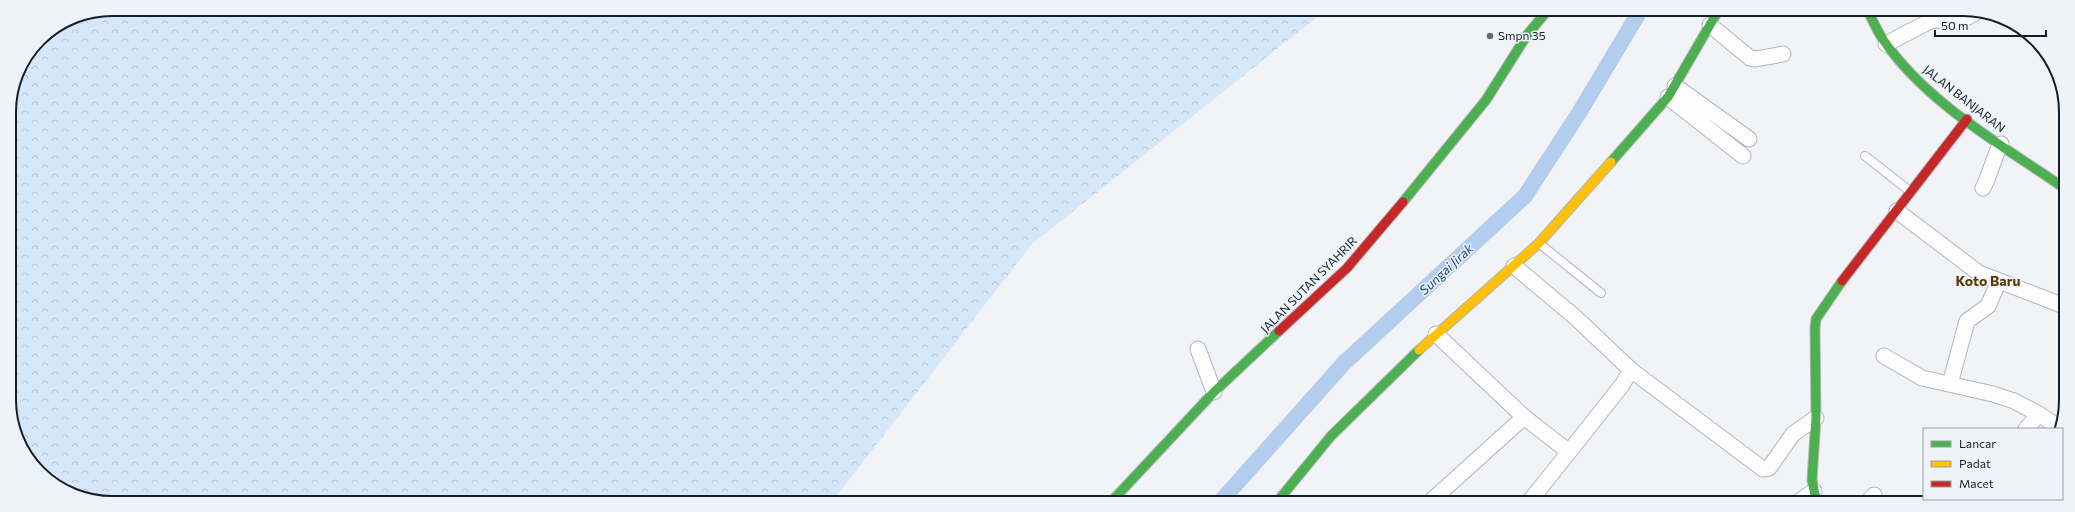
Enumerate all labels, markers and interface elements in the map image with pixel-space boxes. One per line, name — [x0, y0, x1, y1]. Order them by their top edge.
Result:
scale bar — [1935, 12, 2046, 38]
text: 50 m — [1941, 18, 1969, 32]
place label: Smpn 35 — [1498, 28, 1546, 42]
marker: Smpn 35 — [1485, 31, 1495, 41]
street label: JALAN BANJARAN — [1920, 62, 2009, 135]
street label: JALAN SUTAN SYAHRIR — [1257, 233, 1360, 336]
water label: Sungai Jirak — [1416, 239, 1477, 298]
district label: Koto Baru — [1956, 272, 2020, 289]
legend — [1923, 428, 2063, 500]
text: Lancar — [1959, 436, 1996, 450]
text: Padat — [1959, 456, 1991, 470]
text: Macet — [1959, 476, 1994, 490]

